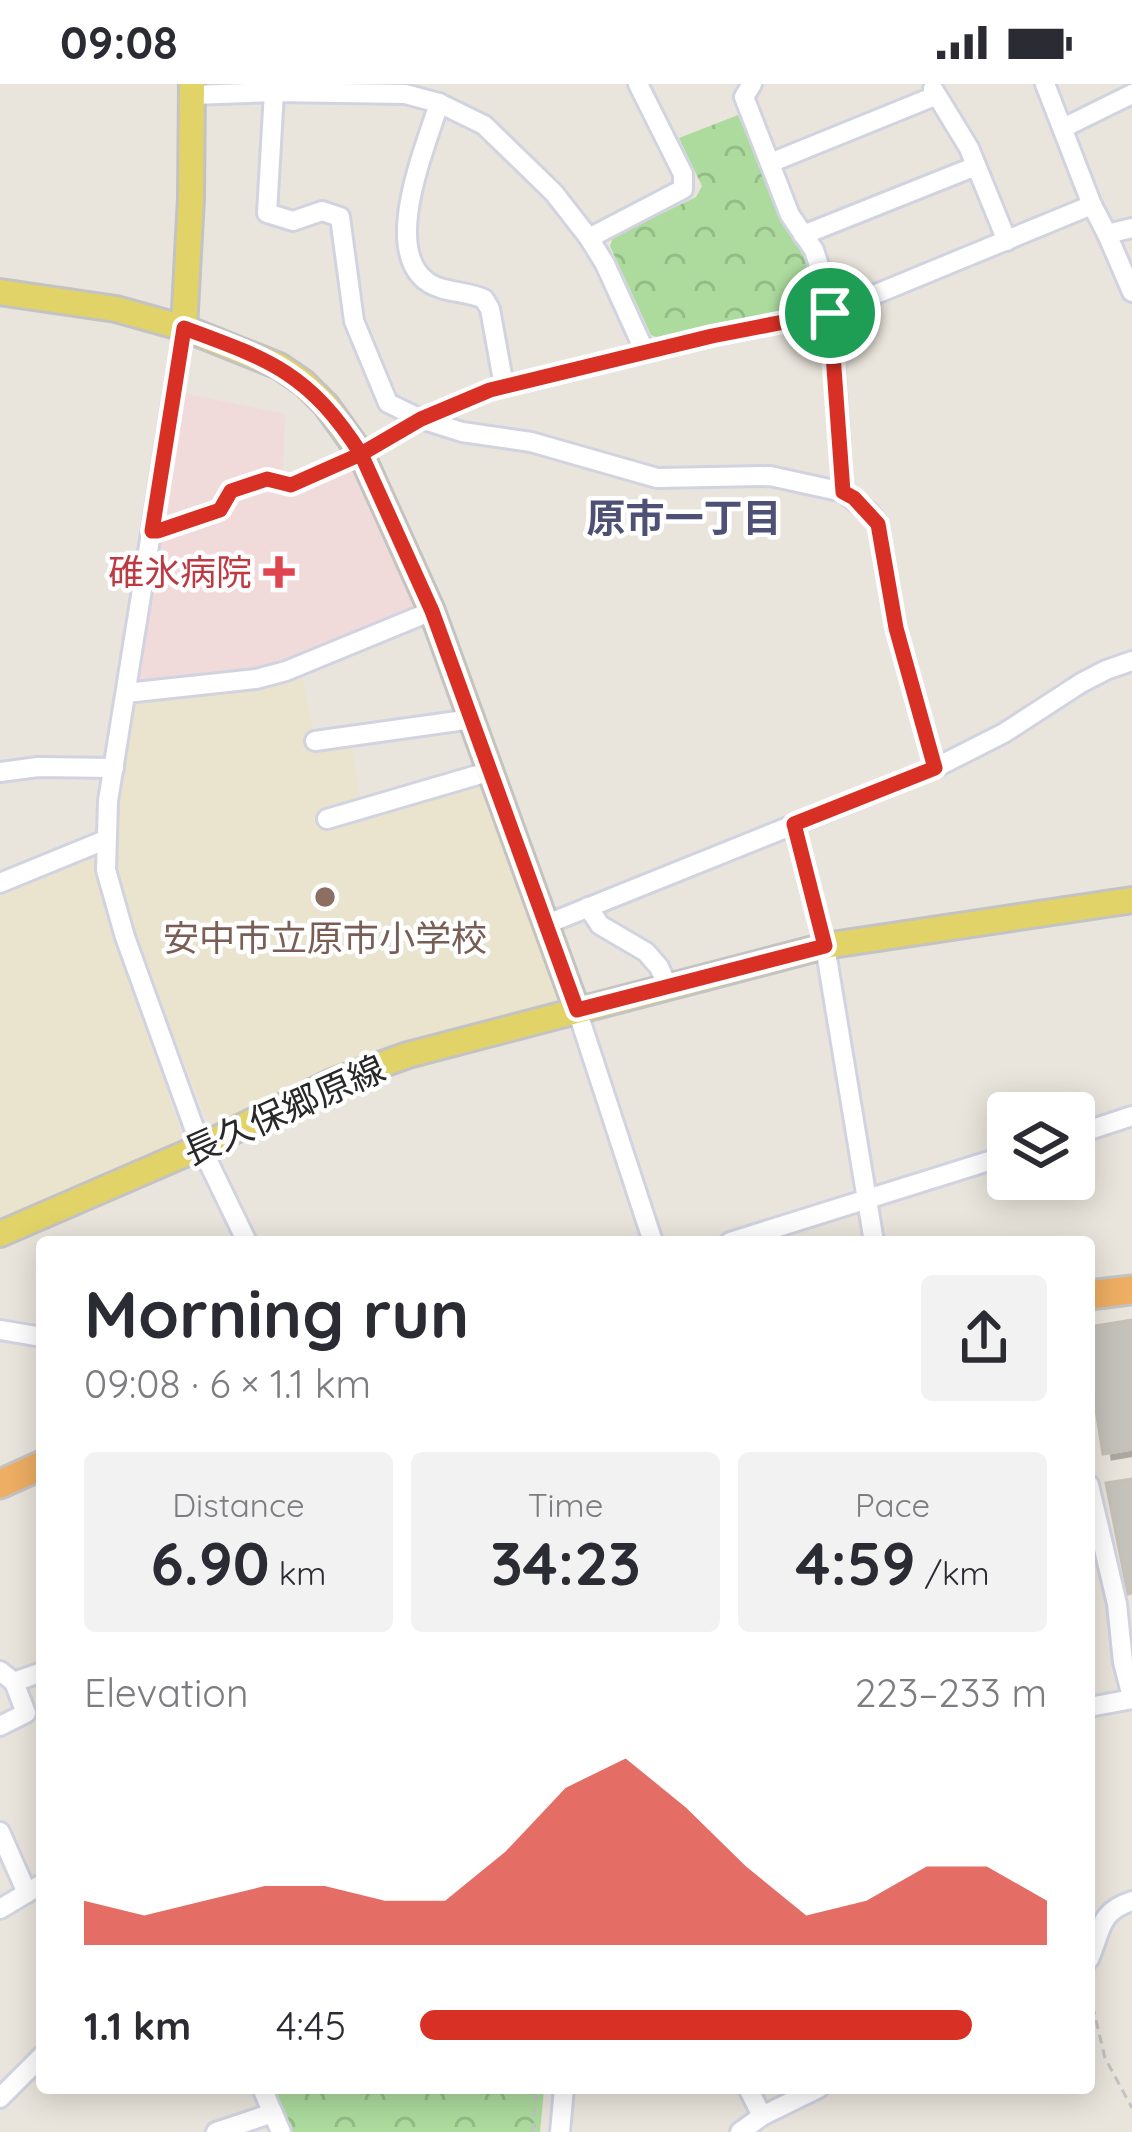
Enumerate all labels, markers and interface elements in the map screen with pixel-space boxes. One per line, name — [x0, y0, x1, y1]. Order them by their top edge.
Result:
text: 09:08 — [60, 14, 178, 70]
pin — [779, 262, 881, 364]
icon: arrive — [797, 280, 863, 346]
district label: 原市一丁目 — [586, 493, 782, 542]
place label: 碓氷病院 — [108, 549, 252, 594]
marker: 碓氷病院 — [263, 556, 295, 588]
marker: 安中市立原市小学校 — [312, 884, 338, 910]
place label: 安中市立原市小学校 — [163, 915, 487, 960]
street label: 長久保郷原線 — [176, 1045, 392, 1174]
map controls — [987, 1092, 1095, 1200]
button: layers — [987, 1092, 1095, 1200]
text: Morning run — [84, 1272, 469, 1355]
button: share — [921, 1275, 1047, 1401]
text: 09:08 · 6 × 1.1 km — [84, 1359, 371, 1408]
text: Distance — [172, 1484, 305, 1525]
text: Time — [528, 1484, 603, 1525]
text: Pace — [855, 1484, 930, 1525]
text: 6.90 — [151, 1525, 270, 1600]
text: 34:23 — [490, 1525, 641, 1600]
text: 4:59 — [795, 1525, 916, 1600]
text: km — [270, 1552, 326, 1593]
text: /km — [916, 1552, 990, 1593]
text: Elevation — [84, 1668, 248, 1717]
text: 223–233 m — [855, 1668, 1047, 1717]
text: 1.1 km — [84, 2001, 191, 2050]
text: 4:45 — [276, 2001, 346, 2050]

